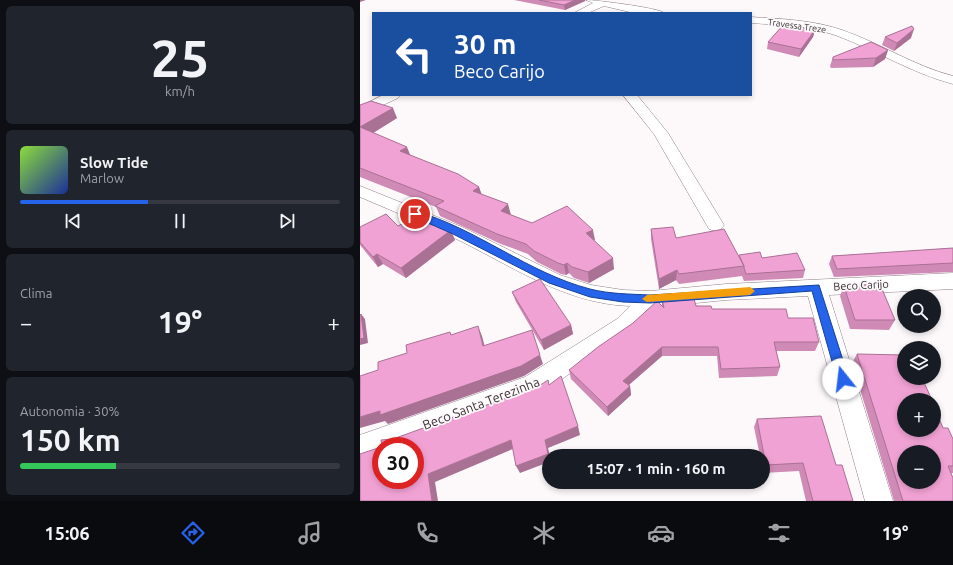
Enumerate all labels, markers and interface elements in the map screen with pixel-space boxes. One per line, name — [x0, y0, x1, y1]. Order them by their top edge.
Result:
street label: Travessa Treze — [767, 17, 827, 35]
icon: left — [388, 28, 440, 80]
text: 30 m — [454, 28, 516, 59]
text: 25 — [151, 29, 209, 87]
text: Beco Carijo — [454, 61, 545, 81]
text: km/h — [165, 84, 195, 98]
text: Slow Tide — [80, 154, 148, 171]
text: Marlow — [80, 171, 124, 185]
pin — [398, 197, 432, 231]
icon: arrive — [404, 203, 426, 225]
icon: previous — [62, 210, 84, 232]
icon: pause — [169, 210, 191, 232]
icon: next — [276, 210, 298, 232]
street label: Beco Carijo — [833, 278, 889, 292]
text: Clima — [20, 286, 52, 300]
map controls — [897, 289, 941, 489]
button: search — [897, 289, 941, 333]
text: 19° — [158, 305, 202, 339]
text: − — [20, 310, 32, 335]
text: + — [328, 310, 340, 335]
button: layers — [897, 341, 941, 385]
position arrow — [822, 358, 864, 400]
street label: Beco Santa Terezinha — [421, 374, 541, 432]
button: + — [897, 393, 941, 437]
text: Autonomia · 30% — [20, 404, 119, 418]
text: 150 km — [20, 423, 121, 457]
speed limit sign: 30 — [372, 437, 424, 489]
button: − — [897, 445, 941, 489]
text: 15:07 · 1 min · 160 m — [587, 460, 725, 477]
icon: directions — [179, 519, 207, 547]
icon: music — [296, 519, 324, 547]
icon: phone — [413, 519, 441, 547]
icon: climate — [530, 519, 558, 547]
icon: car — [647, 519, 675, 547]
icon: filters — [765, 519, 793, 547]
text: 15:06 — [45, 523, 90, 543]
text: 19° — [882, 523, 908, 543]

